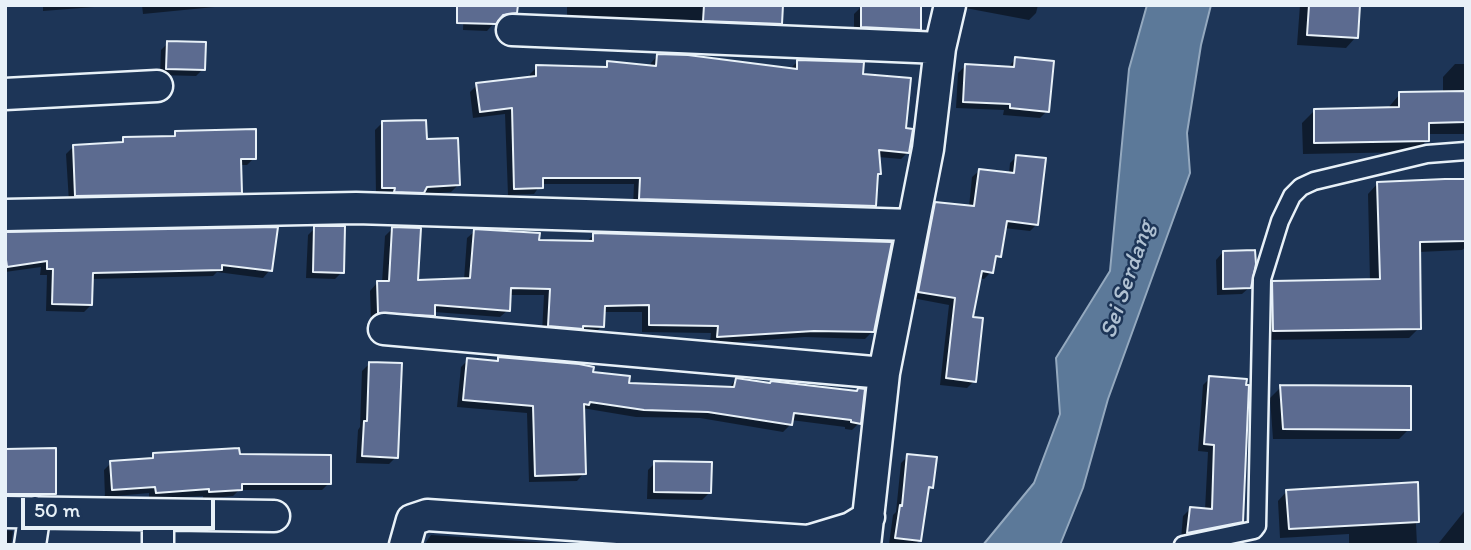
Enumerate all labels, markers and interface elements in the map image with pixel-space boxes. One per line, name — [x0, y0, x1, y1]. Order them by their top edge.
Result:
water label: Sei Serdang — [1095, 218, 1161, 342]
scale bar — [24, 484, 219, 528]
text: 50 m — [34, 497, 80, 522]

